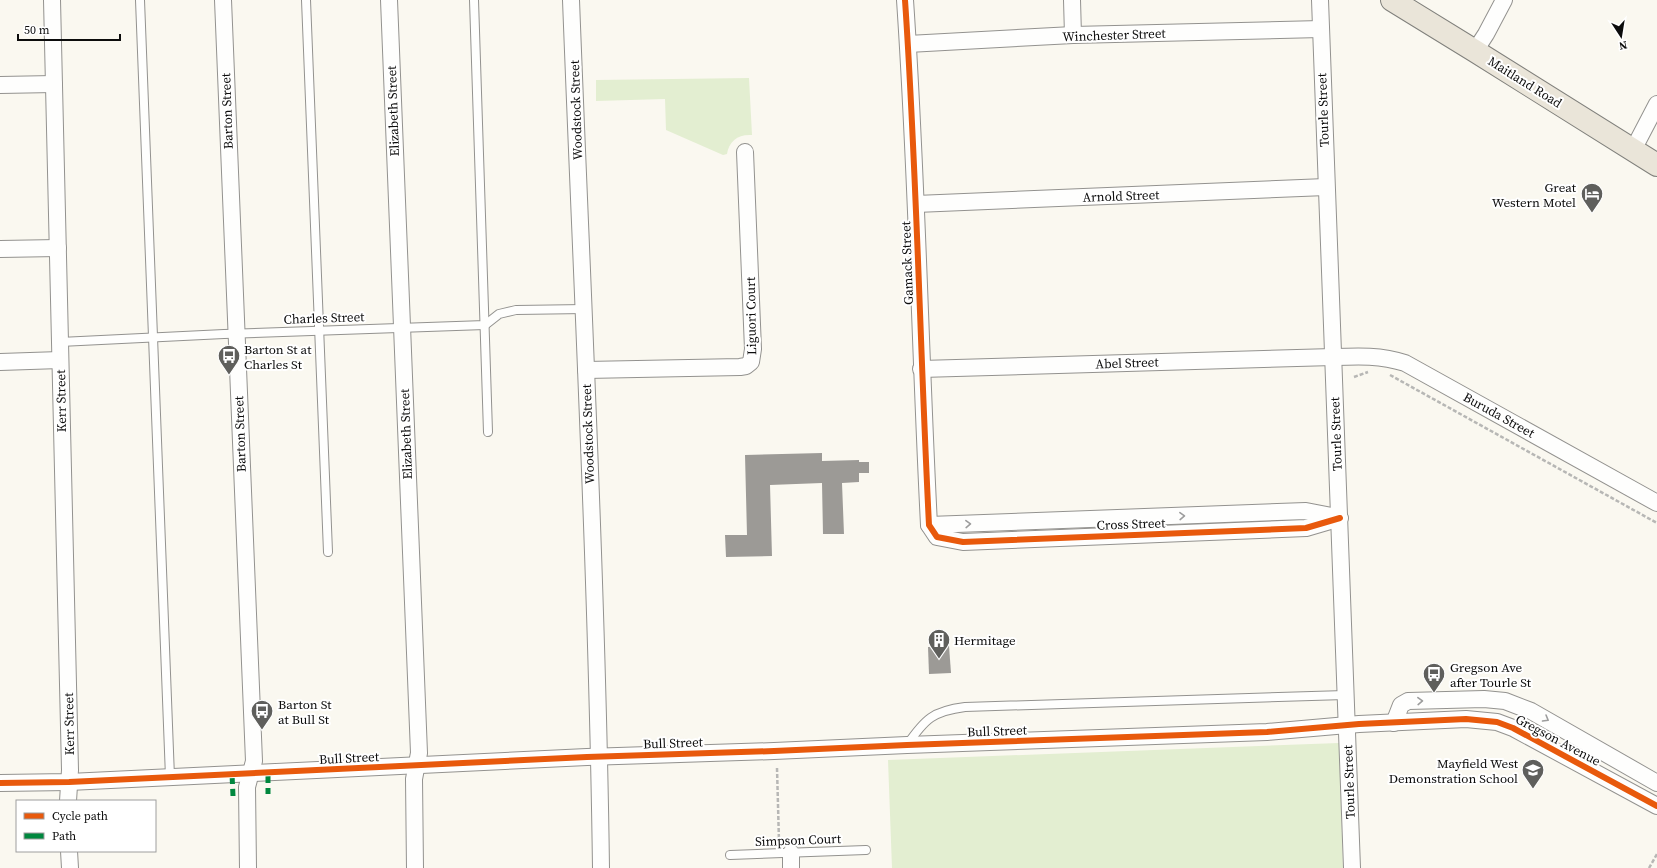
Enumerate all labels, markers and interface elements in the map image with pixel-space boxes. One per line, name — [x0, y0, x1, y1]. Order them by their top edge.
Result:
scale bar — [18, 16, 120, 42]
north arrow — [1601, 16, 1641, 56]
text: 50 m — [24, 22, 50, 38]
street label: Winchester Street — [1062, 25, 1167, 45]
text: N — [1617, 37, 1628, 53]
street label: Maitland Road — [1485, 52, 1566, 112]
street label: Woodstock Street — [566, 59, 586, 160]
street label: Elizabeth Street — [383, 64, 403, 157]
street label: Barton Street — [217, 72, 237, 149]
street label: Tourle Street — [1313, 72, 1333, 147]
place label: Great Western Motel — [1492, 179, 1577, 211]
hotel icon: Great Western Motel — [1579, 181, 1605, 214]
street label: Arnold Street — [1082, 186, 1160, 206]
street label: Gamack Street — [897, 220, 917, 305]
street label: Liguori Court — [742, 276, 760, 355]
street label: Charles Street — [283, 308, 365, 328]
place label: Barton St at Charles St — [244, 341, 312, 373]
bus stop icon: Barton St at Charles St — [216, 343, 242, 376]
street label: Abel Street — [1095, 353, 1160, 373]
street label: Kerr Street — [52, 369, 70, 432]
street label: Woodstock Street — [578, 383, 598, 484]
street label: Elizabeth Street — [396, 387, 416, 480]
street label: Buruda Street — [1460, 388, 1538, 442]
street label: Barton Street — [230, 395, 250, 472]
street label: Tourle Street — [1326, 396, 1346, 471]
one-way arrow — [1179, 512, 1185, 520]
street label: Cross Street — [1096, 514, 1166, 534]
one-way arrow — [965, 519, 971, 528]
building icon: Hermitage — [926, 627, 952, 660]
place label: Hermitage — [954, 632, 1016, 649]
place label: Gregson Ave after Tourle St — [1450, 659, 1532, 691]
bus stop icon: Gregson Ave after Tourle St — [1421, 661, 1447, 694]
street label: Kerr Street — [60, 692, 78, 755]
place label: Barton St at Bull St — [278, 696, 332, 728]
one-way arrow — [1417, 697, 1423, 705]
bus stop icon: Barton St at Bull St — [249, 698, 275, 731]
street label: Gregson Avenue — [1513, 710, 1604, 770]
one-way arrow — [1542, 715, 1549, 722]
street label: Bull Street — [967, 721, 1028, 741]
street label: Bull Street — [643, 733, 704, 753]
street label: Tourle Street — [1339, 744, 1359, 819]
street label: Bull Street — [319, 748, 380, 768]
place label: Mayfield West Demonstration School — [1389, 755, 1519, 787]
school or university icon: Mayfield West Demonstration School — [1520, 757, 1546, 790]
legend — [16, 800, 156, 852]
text: Cycle path — [52, 808, 108, 824]
text: Path — [52, 828, 76, 844]
street label: Simpson Court — [755, 830, 842, 850]

